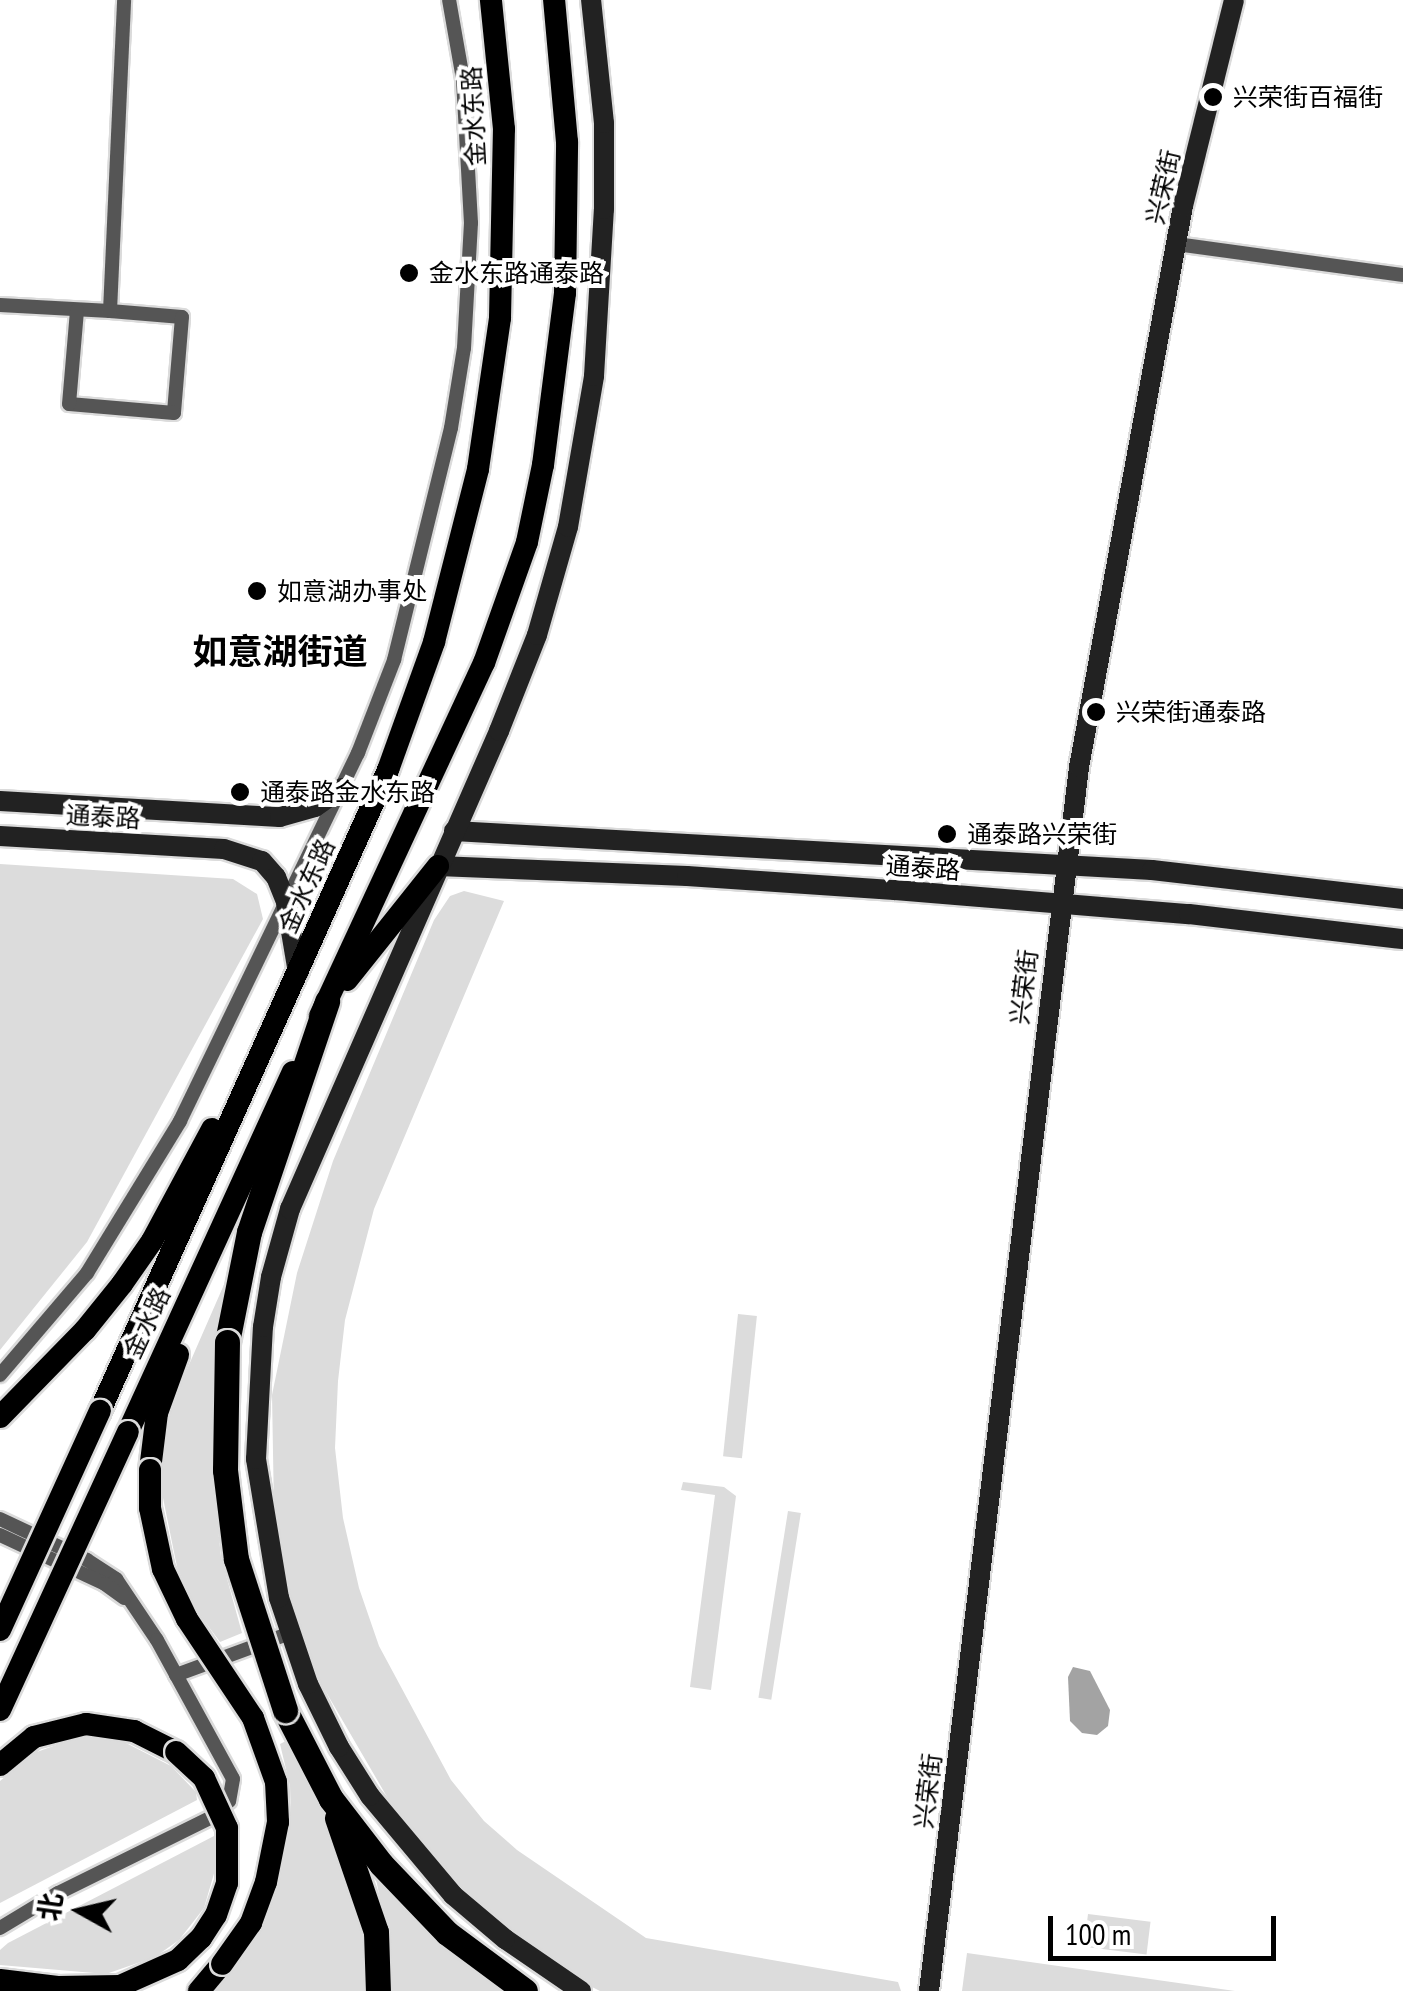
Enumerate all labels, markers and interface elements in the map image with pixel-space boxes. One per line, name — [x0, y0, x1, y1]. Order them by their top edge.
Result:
street label: 金水东路 — [456, 65, 492, 167]
place label: 兴荣街百福街 — [1233, 82, 1383, 112]
marker: 兴荣街百福街 — [1202, 86, 1224, 108]
street label: 兴荣街 — [1140, 147, 1186, 227]
place label: 金水东路通泰路 — [429, 258, 604, 288]
marker: 金水东路通泰路 — [398, 262, 420, 284]
place label: 如意湖办事处 — [277, 576, 427, 606]
marker: 如意湖办事处 — [246, 580, 268, 602]
district label: 如意湖街道 — [193, 630, 367, 672]
place label: 兴荣街通泰路 — [1116, 697, 1266, 727]
marker: 兴荣街通泰路 — [1085, 701, 1107, 723]
place label: 通泰路金水东路 — [260, 777, 435, 807]
marker: 通泰路金水东路 — [229, 781, 251, 803]
street label: 通泰路 — [65, 800, 141, 834]
place label: 通泰路兴荣街 — [967, 819, 1117, 849]
marker: 通泰路兴荣街 — [936, 823, 958, 845]
street label: 金水东路 — [273, 834, 341, 938]
street label: 通泰路 — [885, 850, 961, 886]
street label: 兴荣街 — [1005, 948, 1043, 1026]
street label: 金水路 — [118, 1283, 176, 1363]
street label: 兴荣街 — [909, 1752, 947, 1830]
north arrow — [30, 1861, 130, 1961]
text: 北 — [30, 1890, 70, 1923]
scale bar — [1053, 1896, 1280, 1958]
text: 100 m — [1065, 1914, 1131, 1953]

